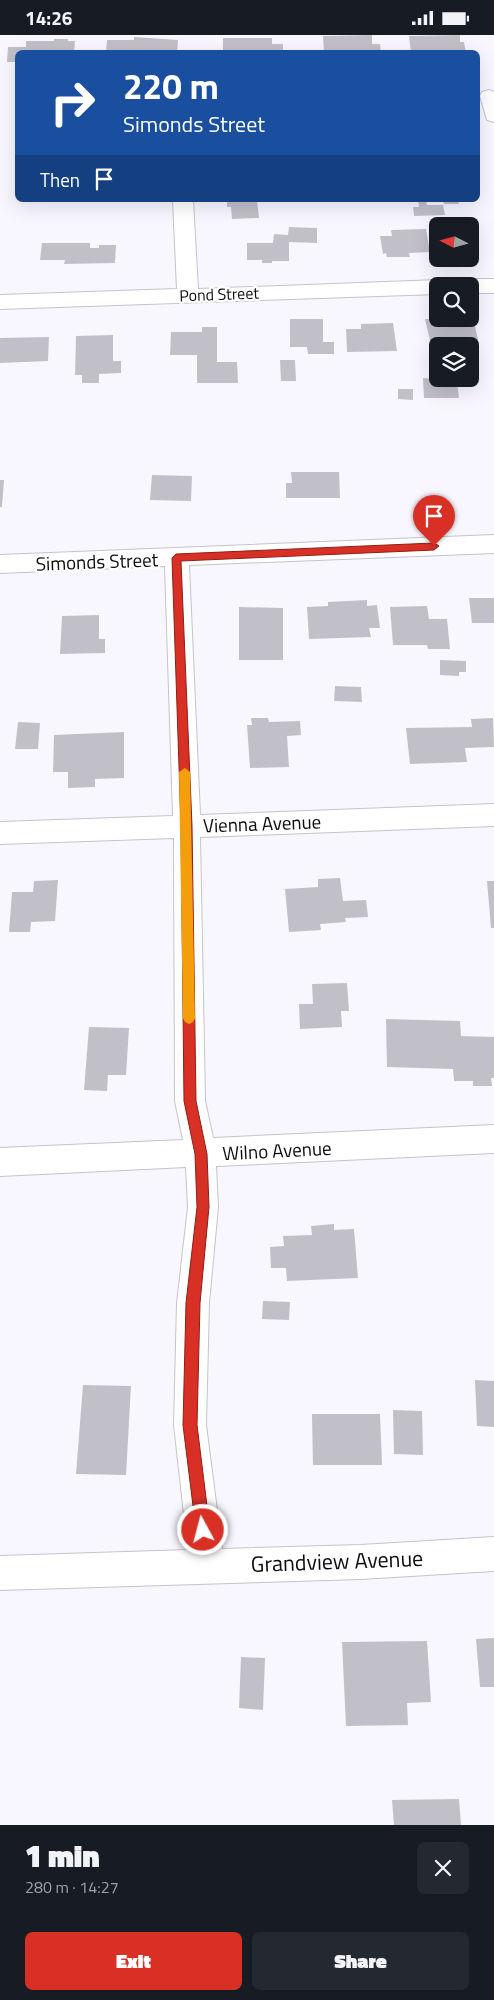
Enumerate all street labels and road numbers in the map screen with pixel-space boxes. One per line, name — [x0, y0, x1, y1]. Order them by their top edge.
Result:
street label: Pond Street — [179, 281, 260, 307]
street label: Simonds Street — [35, 544, 159, 578]
street label: Vienna Avenue — [202, 806, 322, 840]
street label: Wilno Avenue — [222, 1133, 332, 1167]
street label: Grandview Avenue — [250, 1541, 424, 1581]

